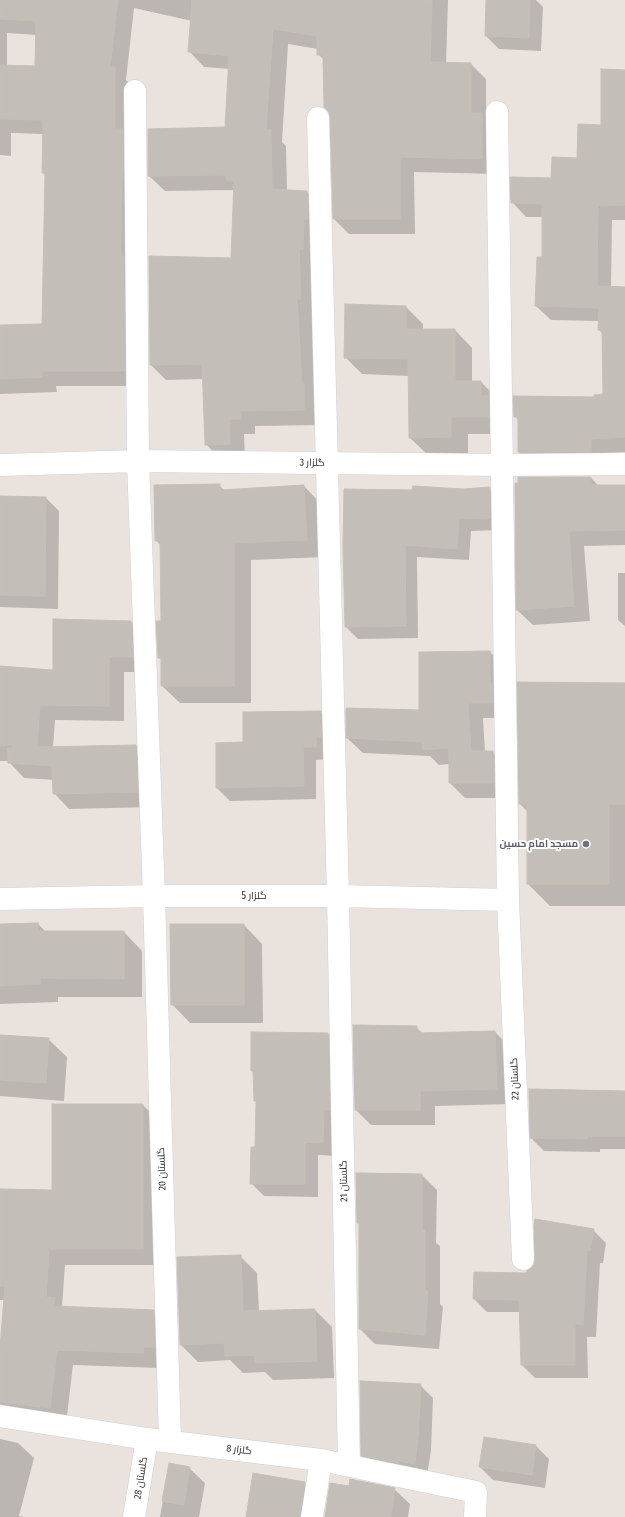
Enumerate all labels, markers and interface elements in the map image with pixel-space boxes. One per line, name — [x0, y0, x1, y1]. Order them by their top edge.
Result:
street label: گلزار 3 — [299, 457, 325, 469]
place label: مسجد امام حسین — [500, 838, 578, 850]
marker: مسجد امام حسین — [581, 839, 591, 849]
street label: گلزار 5 — [241, 890, 267, 902]
street label: گلستان 22 — [508, 1058, 522, 1100]
street label: گلستان 20 — [155, 1147, 169, 1191]
street label: گلستان 21 — [338, 1160, 350, 1202]
street label: گلزار 8 — [226, 1442, 252, 1458]
street label: گلستان 28 — [132, 1456, 150, 1500]

